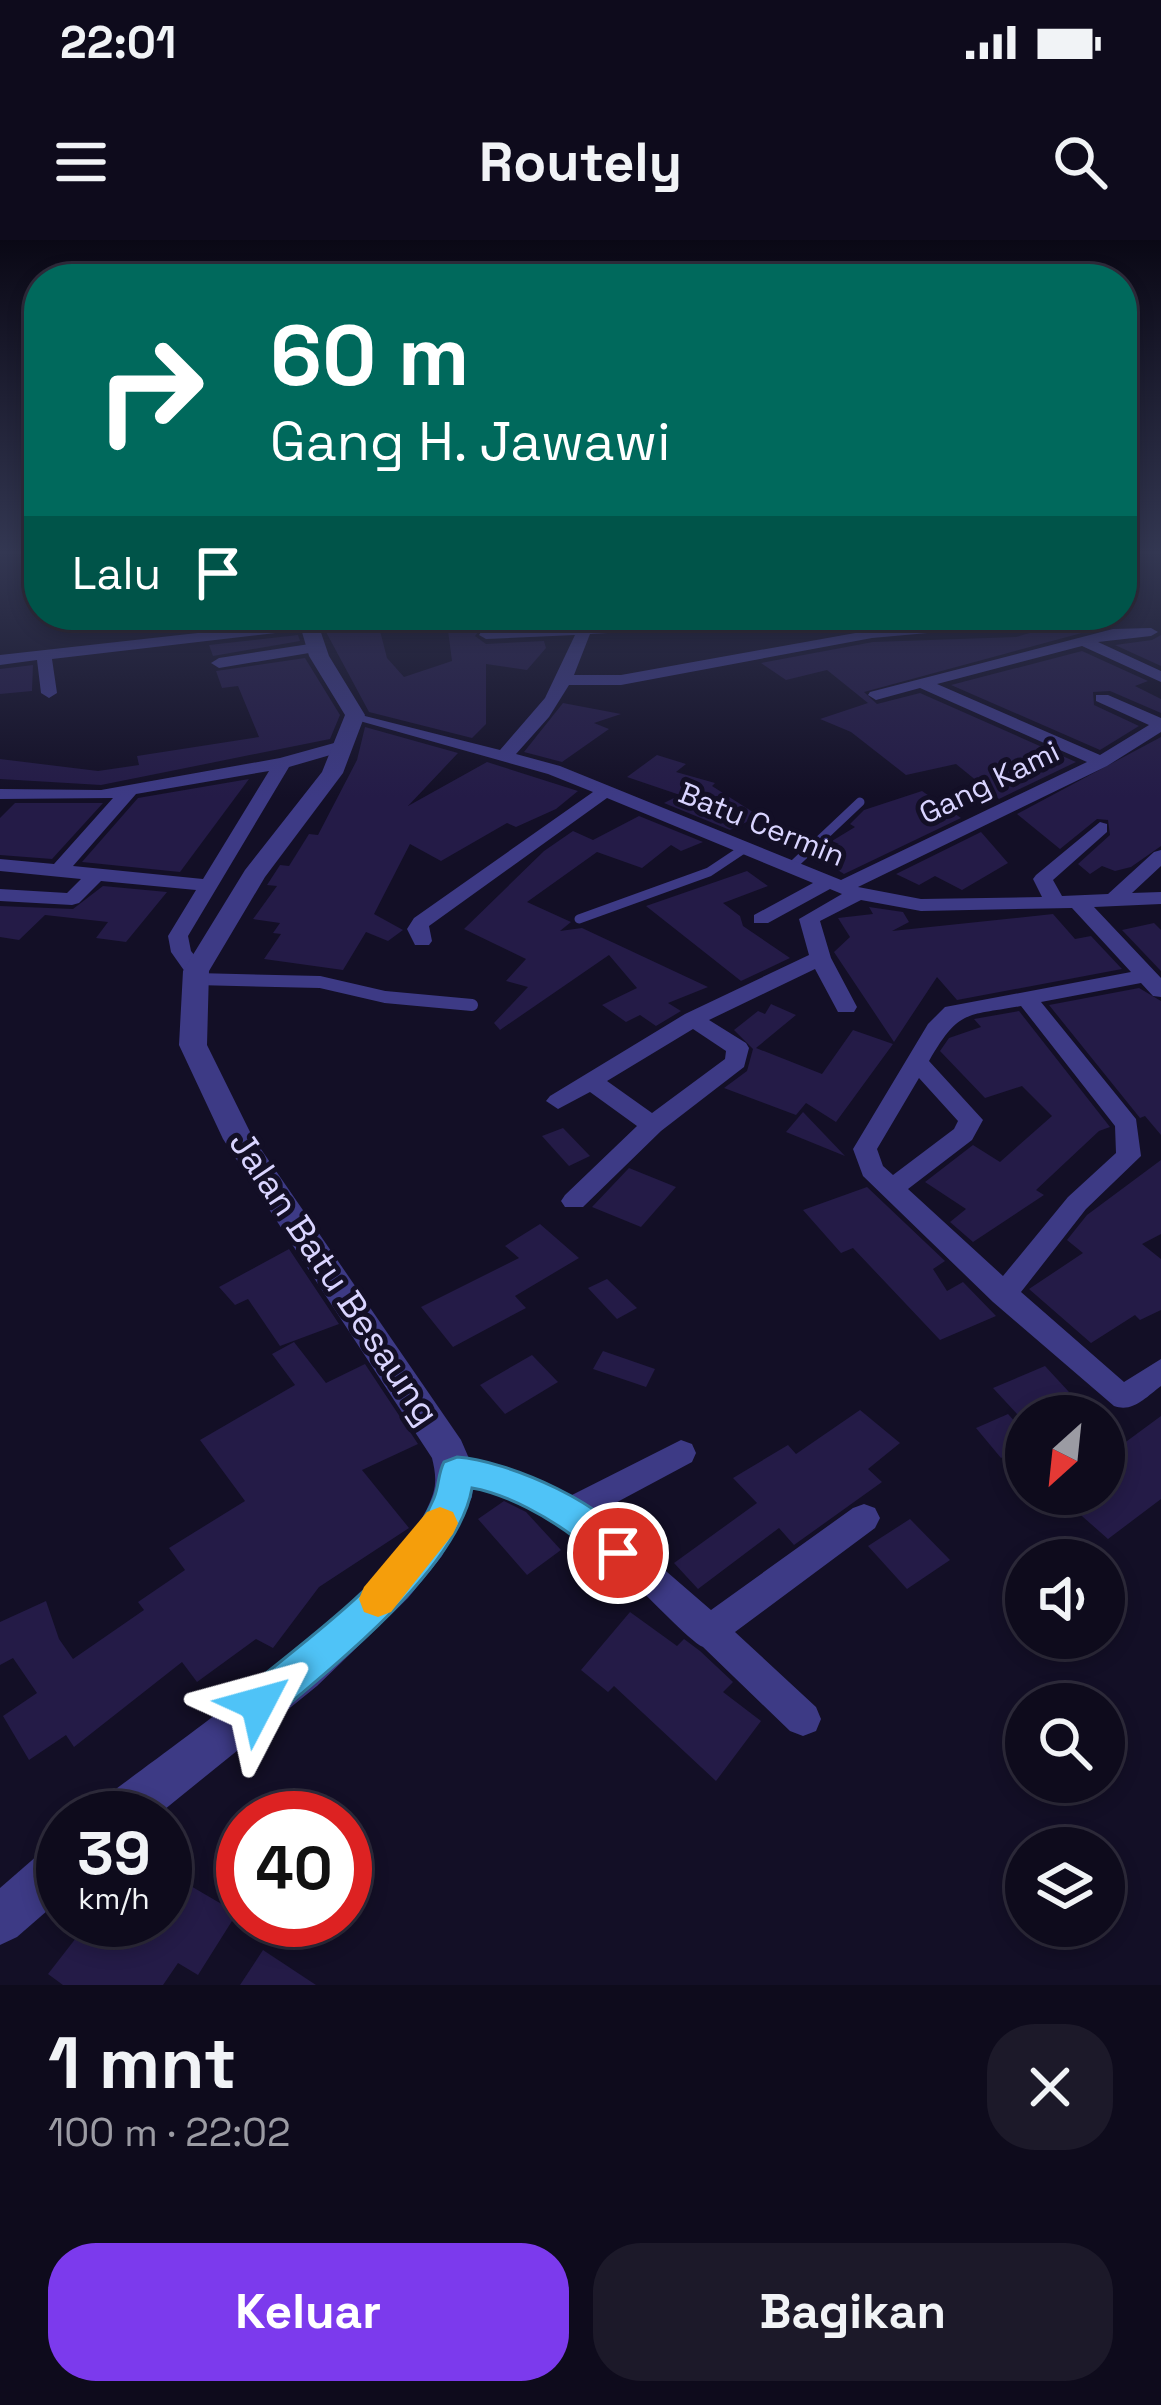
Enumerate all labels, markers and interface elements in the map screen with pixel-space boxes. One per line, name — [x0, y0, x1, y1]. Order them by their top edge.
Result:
text: 22:01 — [60, 14, 176, 71]
text: Routely — [479, 128, 682, 197]
icon: menu — [48, 129, 114, 195]
icon: search — [1047, 129, 1113, 195]
text: 60 m — [270, 302, 469, 410]
icon: right — [72, 312, 228, 468]
text: Gang H. Jawawi — [270, 407, 671, 476]
icon: arrive — [185, 540, 251, 606]
text: Lalu — [72, 545, 161, 602]
street label: Gang Kami — [913, 731, 1065, 833]
street label: Batu Cermin — [673, 773, 851, 875]
street label: Jalan Batu Besaung — [219, 1122, 449, 1434]
north arrow — [1005, 1395, 1125, 1515]
map controls — [1005, 1395, 1125, 1947]
pin — [567, 1502, 669, 1604]
icon: arrive — [585, 1520, 651, 1586]
button: sound — [1005, 1539, 1125, 1659]
position arrow — [195, 1641, 321, 1767]
button: search — [1005, 1683, 1125, 1803]
speed limit sign: 40 — [216, 1791, 372, 1947]
text: 39 — [77, 1815, 151, 1892]
button: layers — [1005, 1827, 1125, 1947]
text: km/h — [78, 1879, 150, 1918]
text: 1 mnt — [48, 2017, 237, 2109]
button: close — [987, 2024, 1113, 2150]
text: 100 m · 22:02 — [48, 2108, 291, 2157]
button: Keluar — [48, 2243, 569, 2381]
button: Bagikan — [593, 2243, 1113, 2381]

